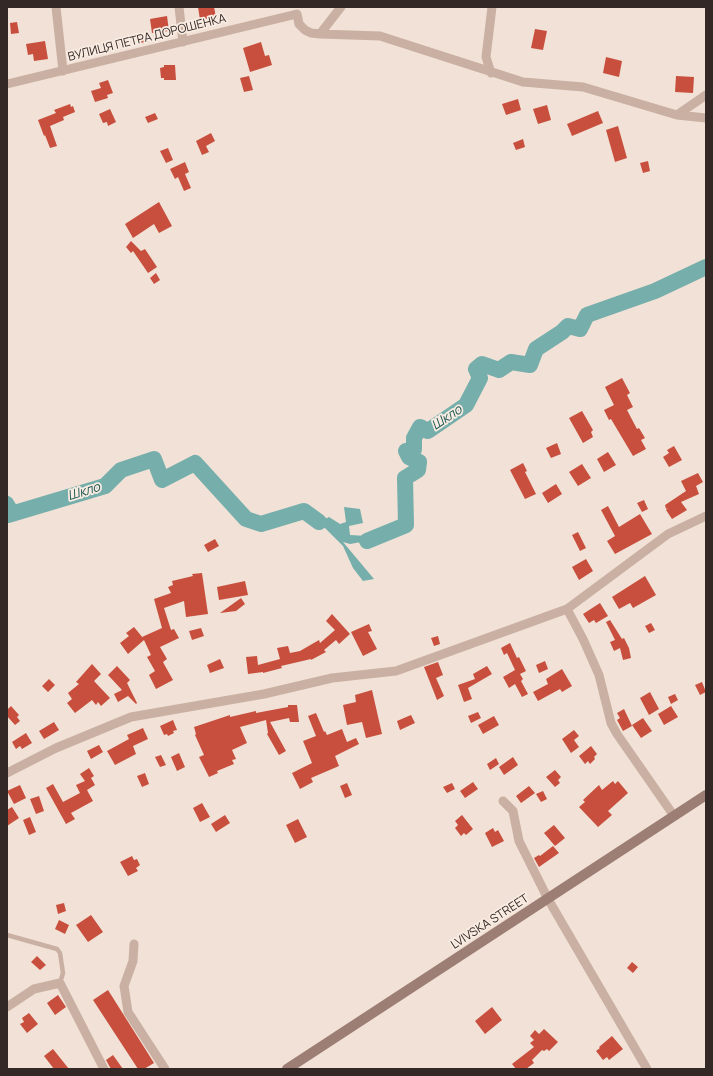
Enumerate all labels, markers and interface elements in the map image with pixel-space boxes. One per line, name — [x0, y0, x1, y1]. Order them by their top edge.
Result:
street label: ВУЛИЦЯ ПЕТРА ДОРОШЕНКА — [67, 11, 227, 65]
water label: Шкло — [429, 402, 465, 434]
water label: Шкло — [66, 480, 102, 504]
street label: LVIVSKA STREET — [448, 892, 532, 952]

